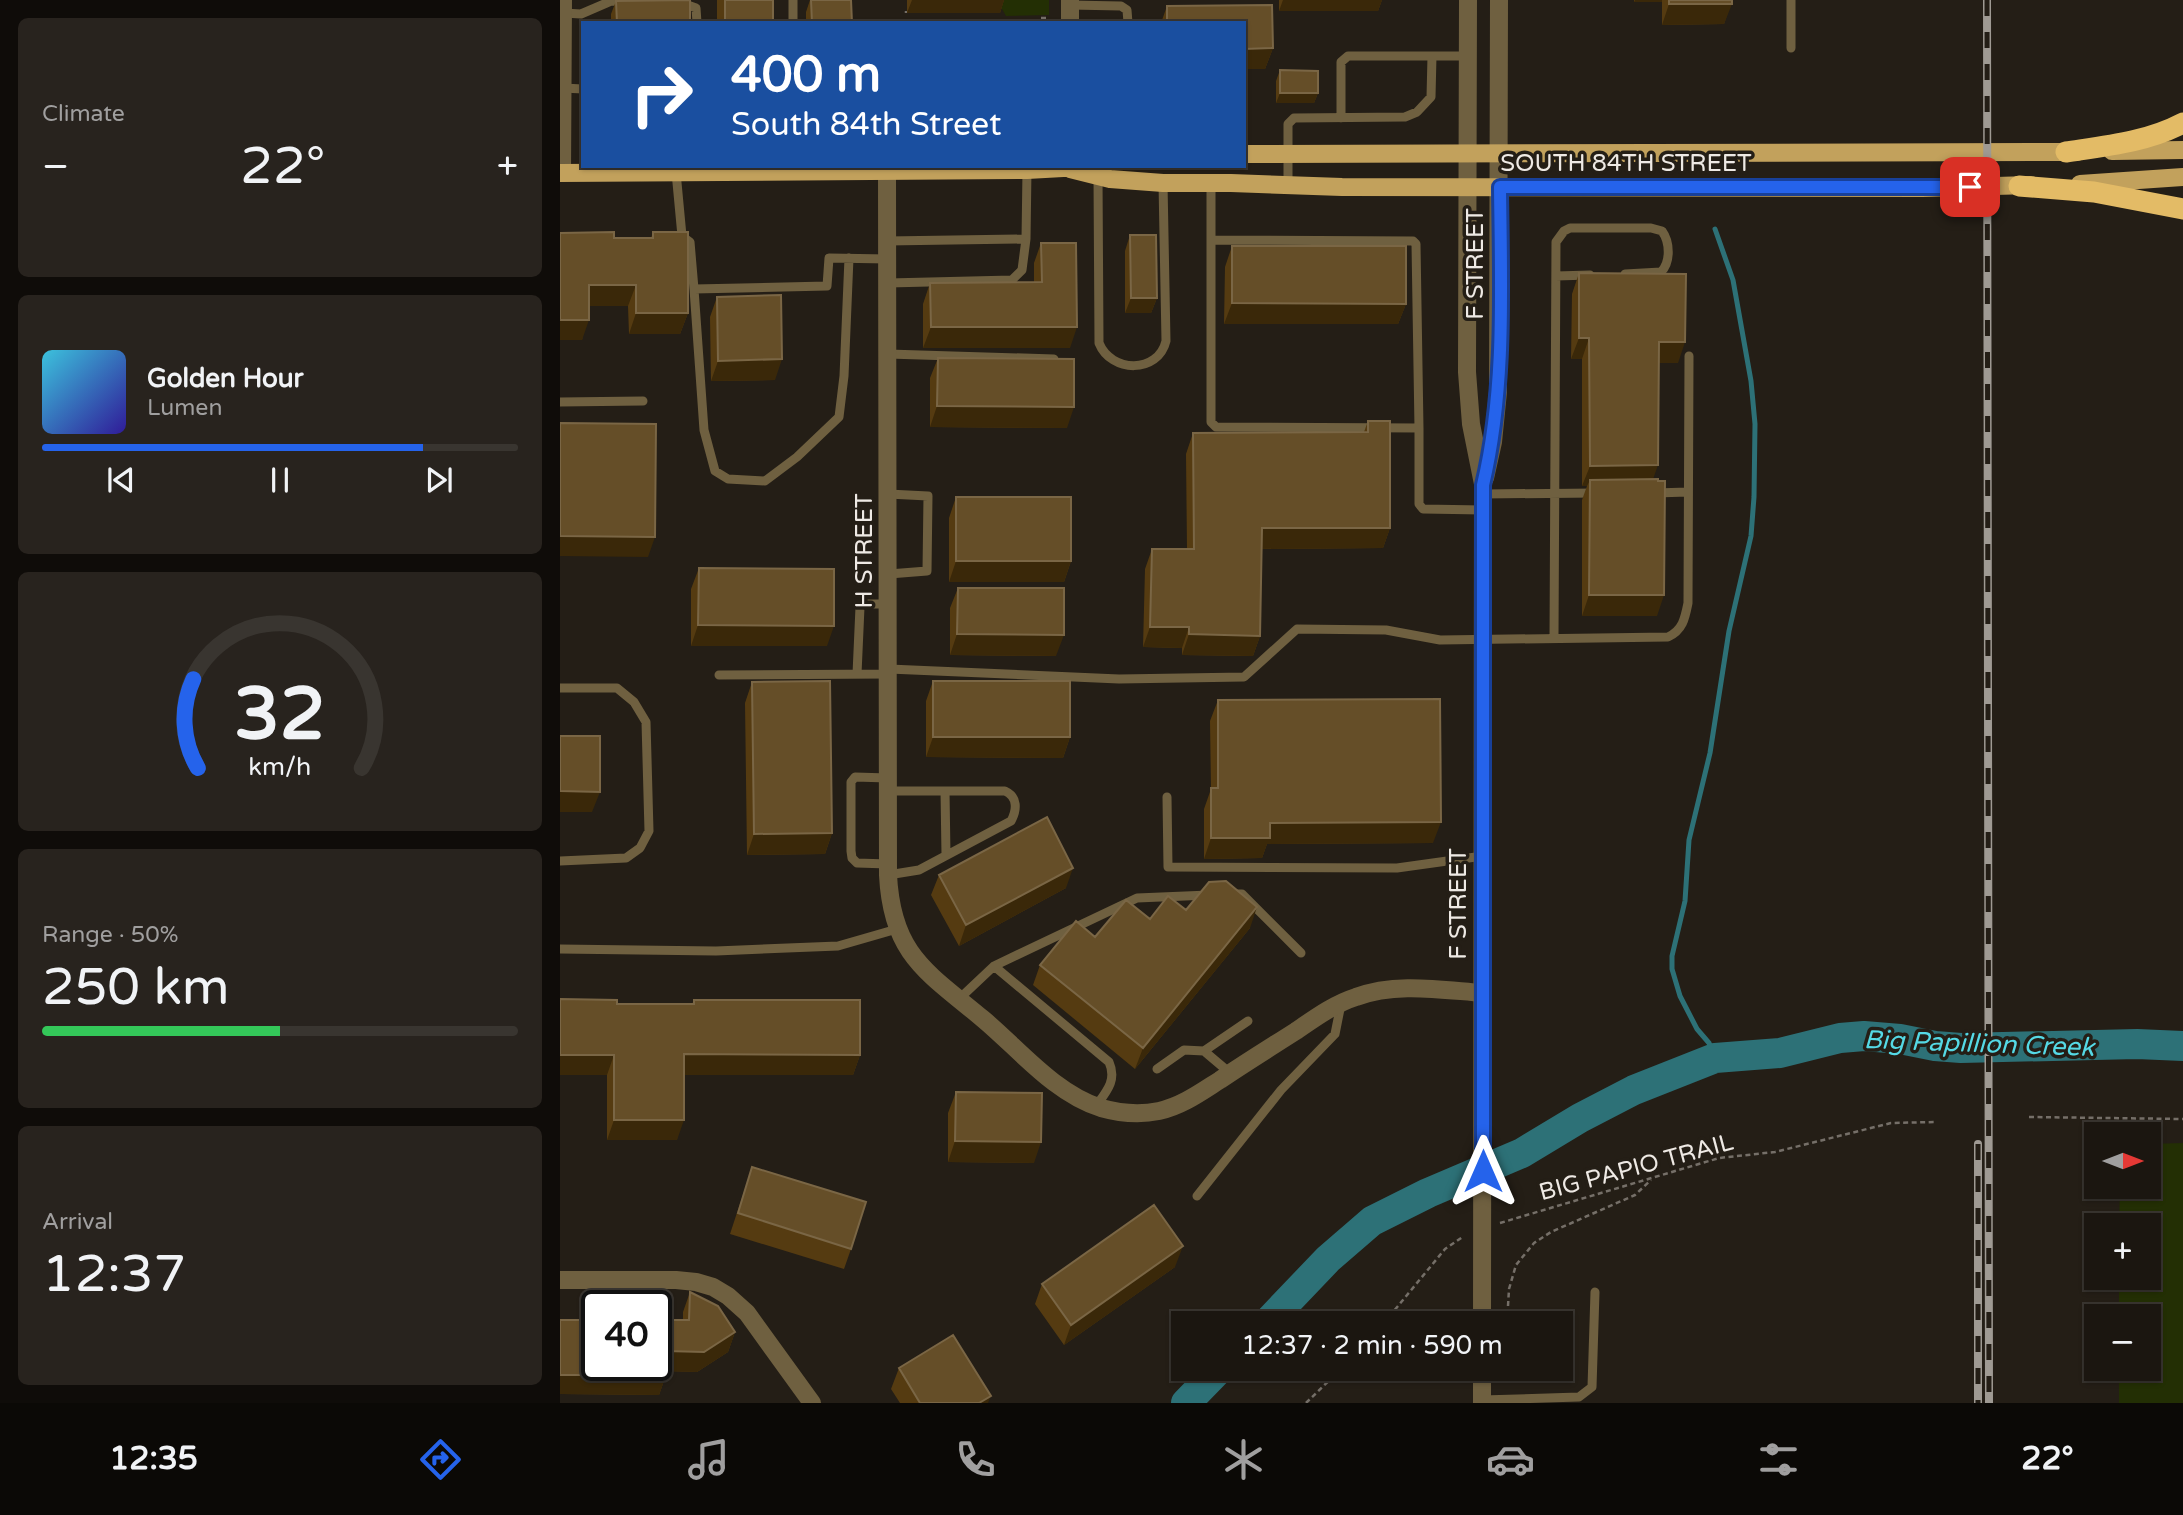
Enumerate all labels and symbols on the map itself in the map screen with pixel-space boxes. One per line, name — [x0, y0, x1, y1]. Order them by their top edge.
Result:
street label: SOUTH 84TH STREET — [1500, 149, 1752, 178]
pin — [1940, 157, 2000, 217]
street label: F STREET — [1461, 208, 1490, 320]
street label: H STREET — [850, 493, 879, 609]
street label: F STREET — [1444, 848, 1473, 960]
water label: Big Papillion Creek — [1863, 1024, 2097, 1063]
north arrow — [2084, 1122, 2161, 1199]
street label: BIG PAPIO TRAIL — [1536, 1128, 1737, 1207]
position arrow — [1446, 1134, 1520, 1208]
speed limit sign: 40 — [581, 1290, 672, 1381]

